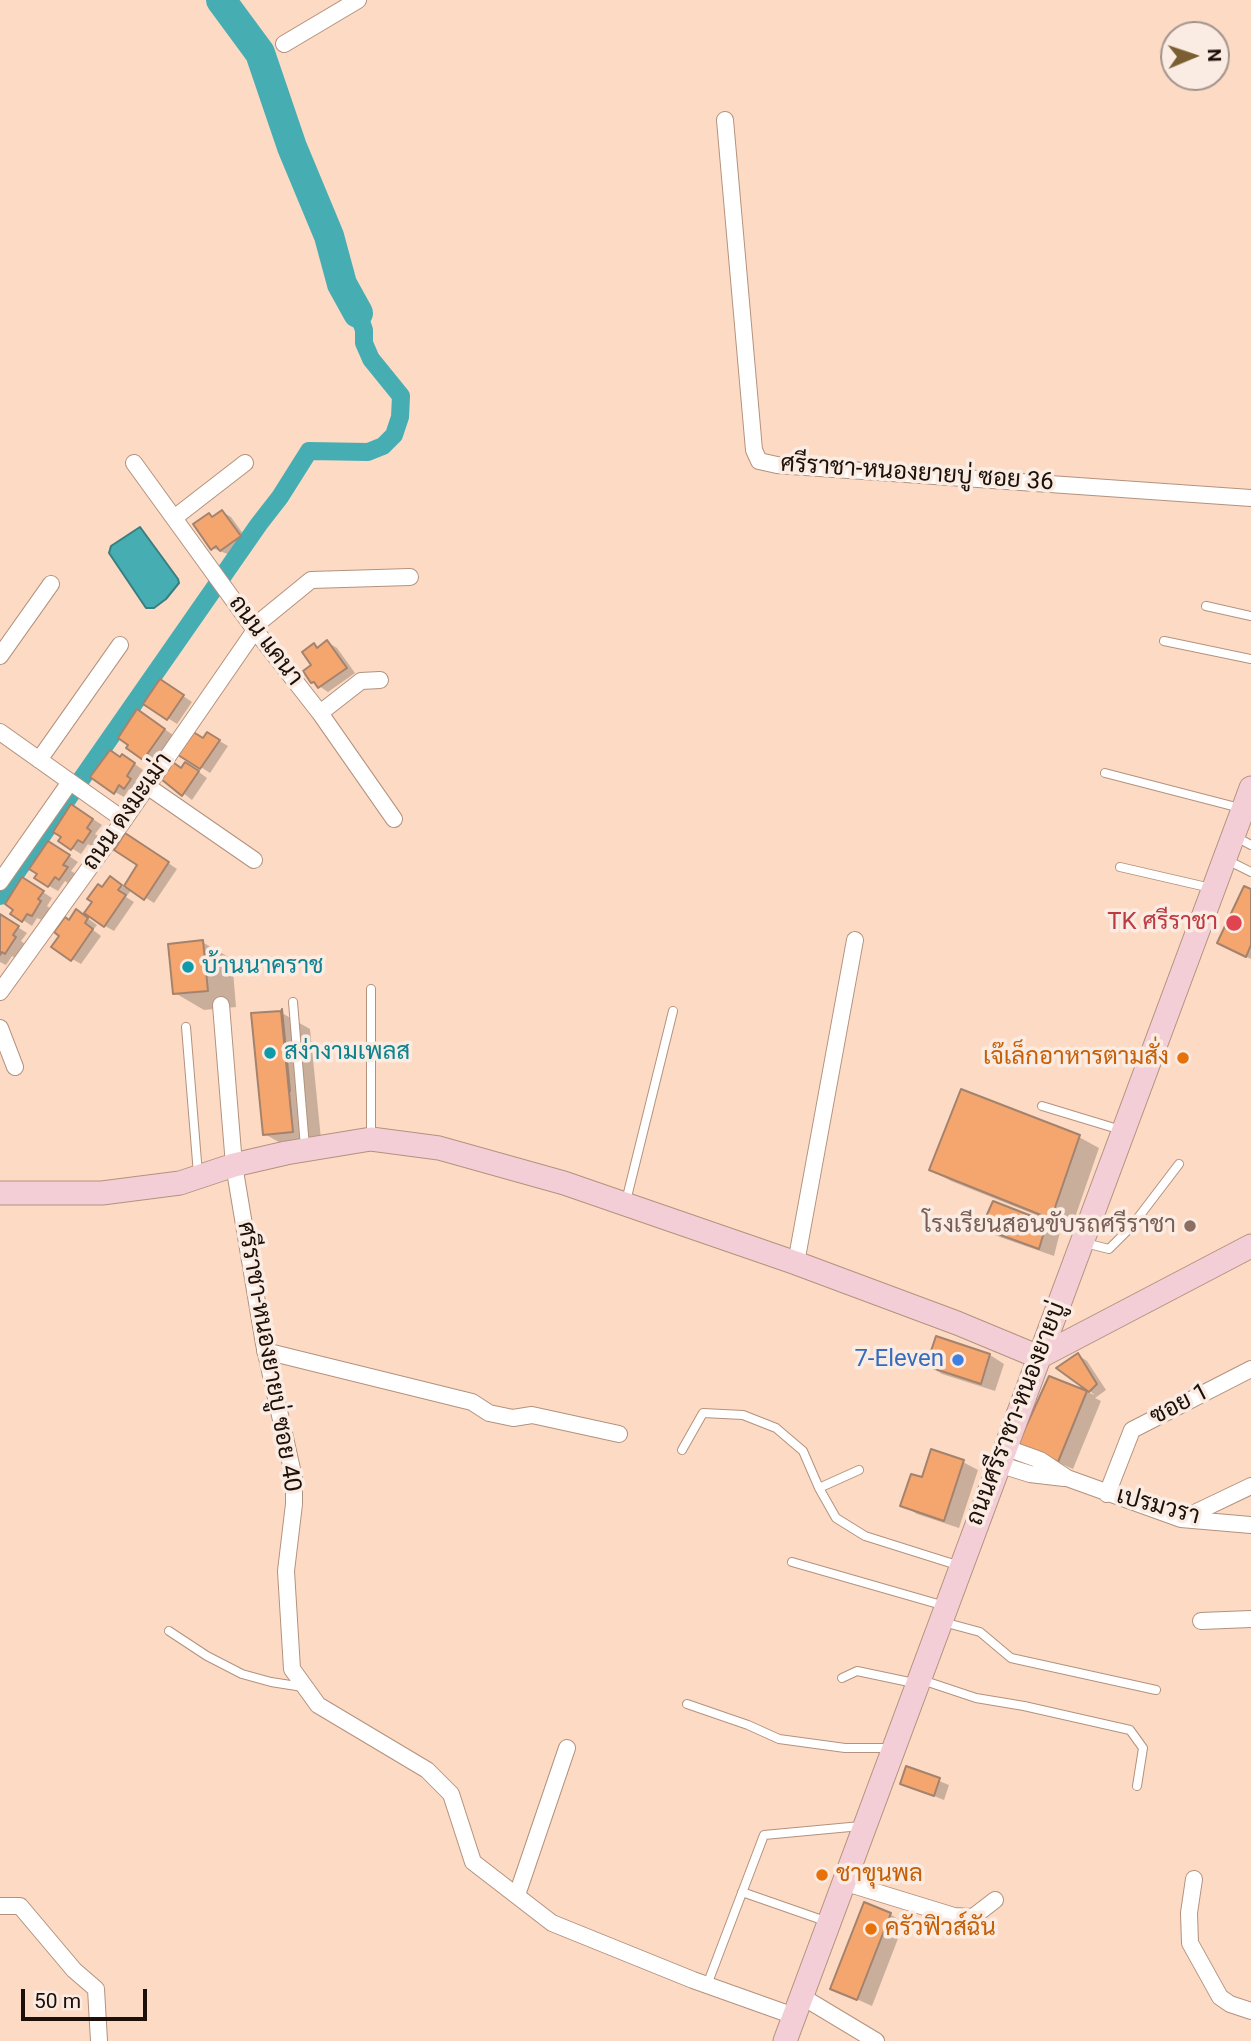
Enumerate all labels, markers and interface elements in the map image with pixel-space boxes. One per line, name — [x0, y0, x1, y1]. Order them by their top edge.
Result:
north arrow — [1160, 21, 1230, 91]
text: N — [1203, 48, 1226, 62]
street label: ศรีราชา-หนองยายบู่ ซอย 36 — [779, 450, 1055, 498]
street label: ถนน แคนา — [222, 590, 308, 692]
street label: ถนน ดงมะเม่า — [77, 748, 179, 876]
place label: TK ศรีราชา — [1107, 909, 1218, 937]
marker: TK ศรีราชา — [1224, 913, 1244, 933]
place label: บ้านนาคราช — [202, 953, 324, 981]
marker: บ้านนาคราช — [180, 959, 196, 975]
place label: สง่างามเพลส — [284, 1039, 410, 1067]
place label: เจ๊เล็กอาหารตามสั่ง — [983, 1044, 1169, 1072]
marker: สง่างามเพลส — [262, 1045, 278, 1061]
marker: เจ๊เล็กอาหารตามสั่ง — [1175, 1050, 1191, 1066]
place label: โรงเรียนสอนขับรถศรีราชา — [922, 1212, 1176, 1240]
marker: โรงเรียนสอนขับรถศรีราชา — [1182, 1218, 1198, 1234]
street label: ศรีราชา-หนองยายบู่ ซอย 40 — [230, 1220, 306, 1494]
street label: ถนนศรีราชา-หนองยายบู่ — [961, 1298, 1073, 1530]
place label: 7-Eleven — [854, 1346, 944, 1374]
marker: 7-Eleven — [950, 1352, 966, 1368]
street label: ซอย 1 — [1146, 1378, 1214, 1432]
street label: เปรมวรา — [1113, 1482, 1203, 1532]
place label: ชาขุนพล — [836, 1861, 923, 1889]
marker: ชาขุนพล — [814, 1867, 830, 1883]
place label: ครัวฟิวส์ฉัน — [885, 1915, 996, 1943]
marker: ครัวฟิวส์ฉัน — [863, 1921, 879, 1937]
scale bar — [24, 1974, 150, 2018]
text: 50 m — [34, 1989, 81, 2013]

